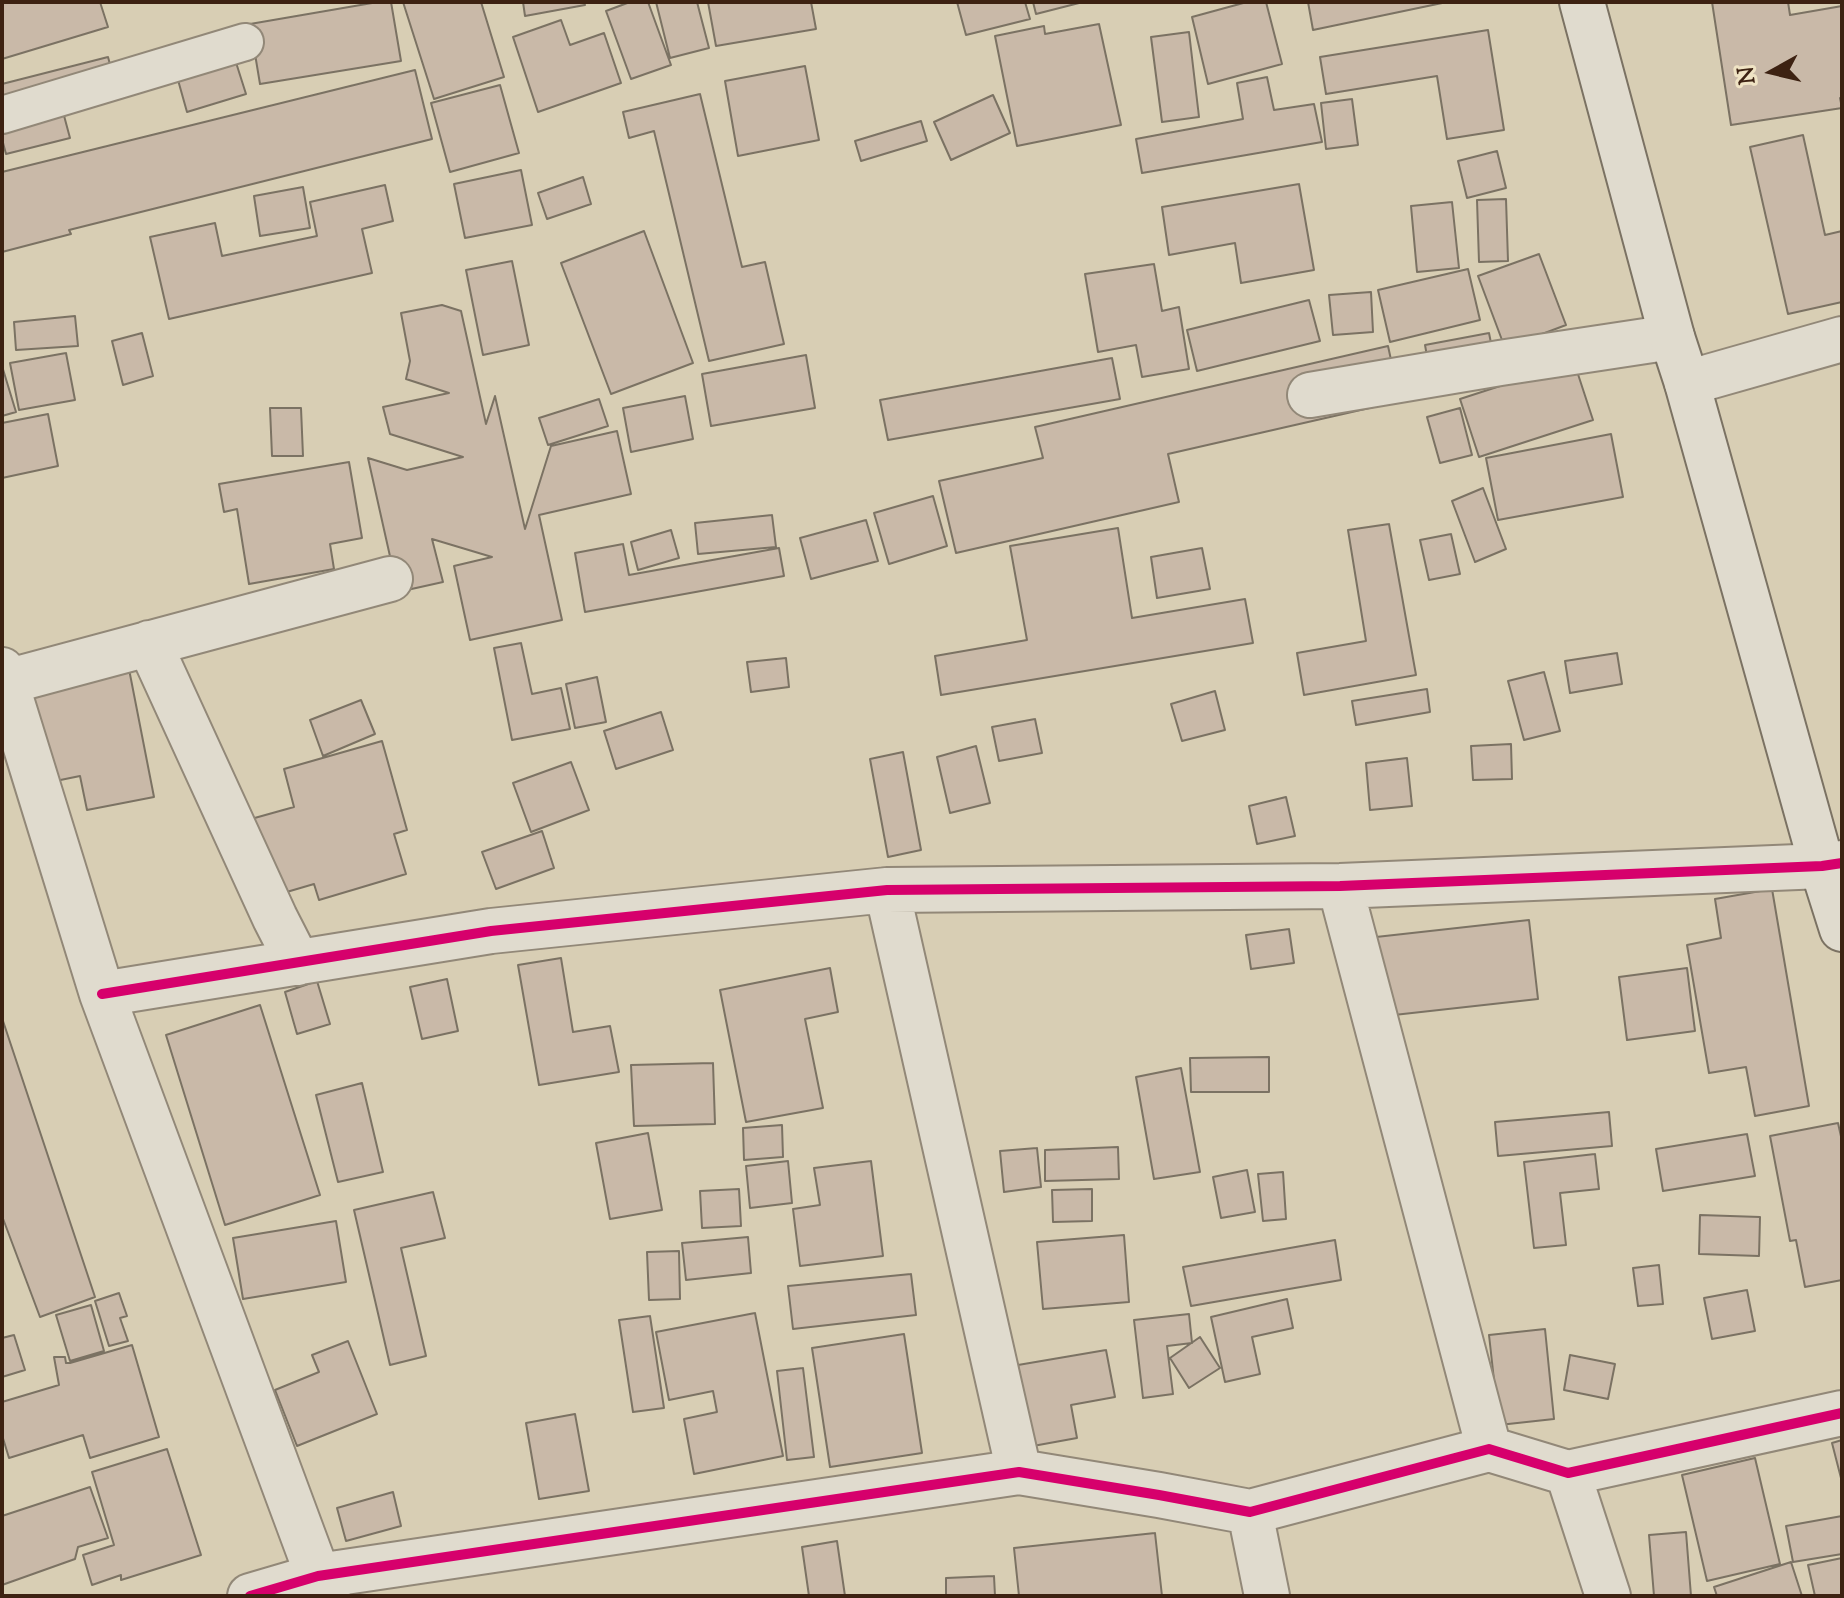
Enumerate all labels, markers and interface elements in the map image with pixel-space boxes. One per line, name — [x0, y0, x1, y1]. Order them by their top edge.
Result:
north arrow — [1732, 32, 1812, 112]
text: N — [1731, 64, 1765, 86]

